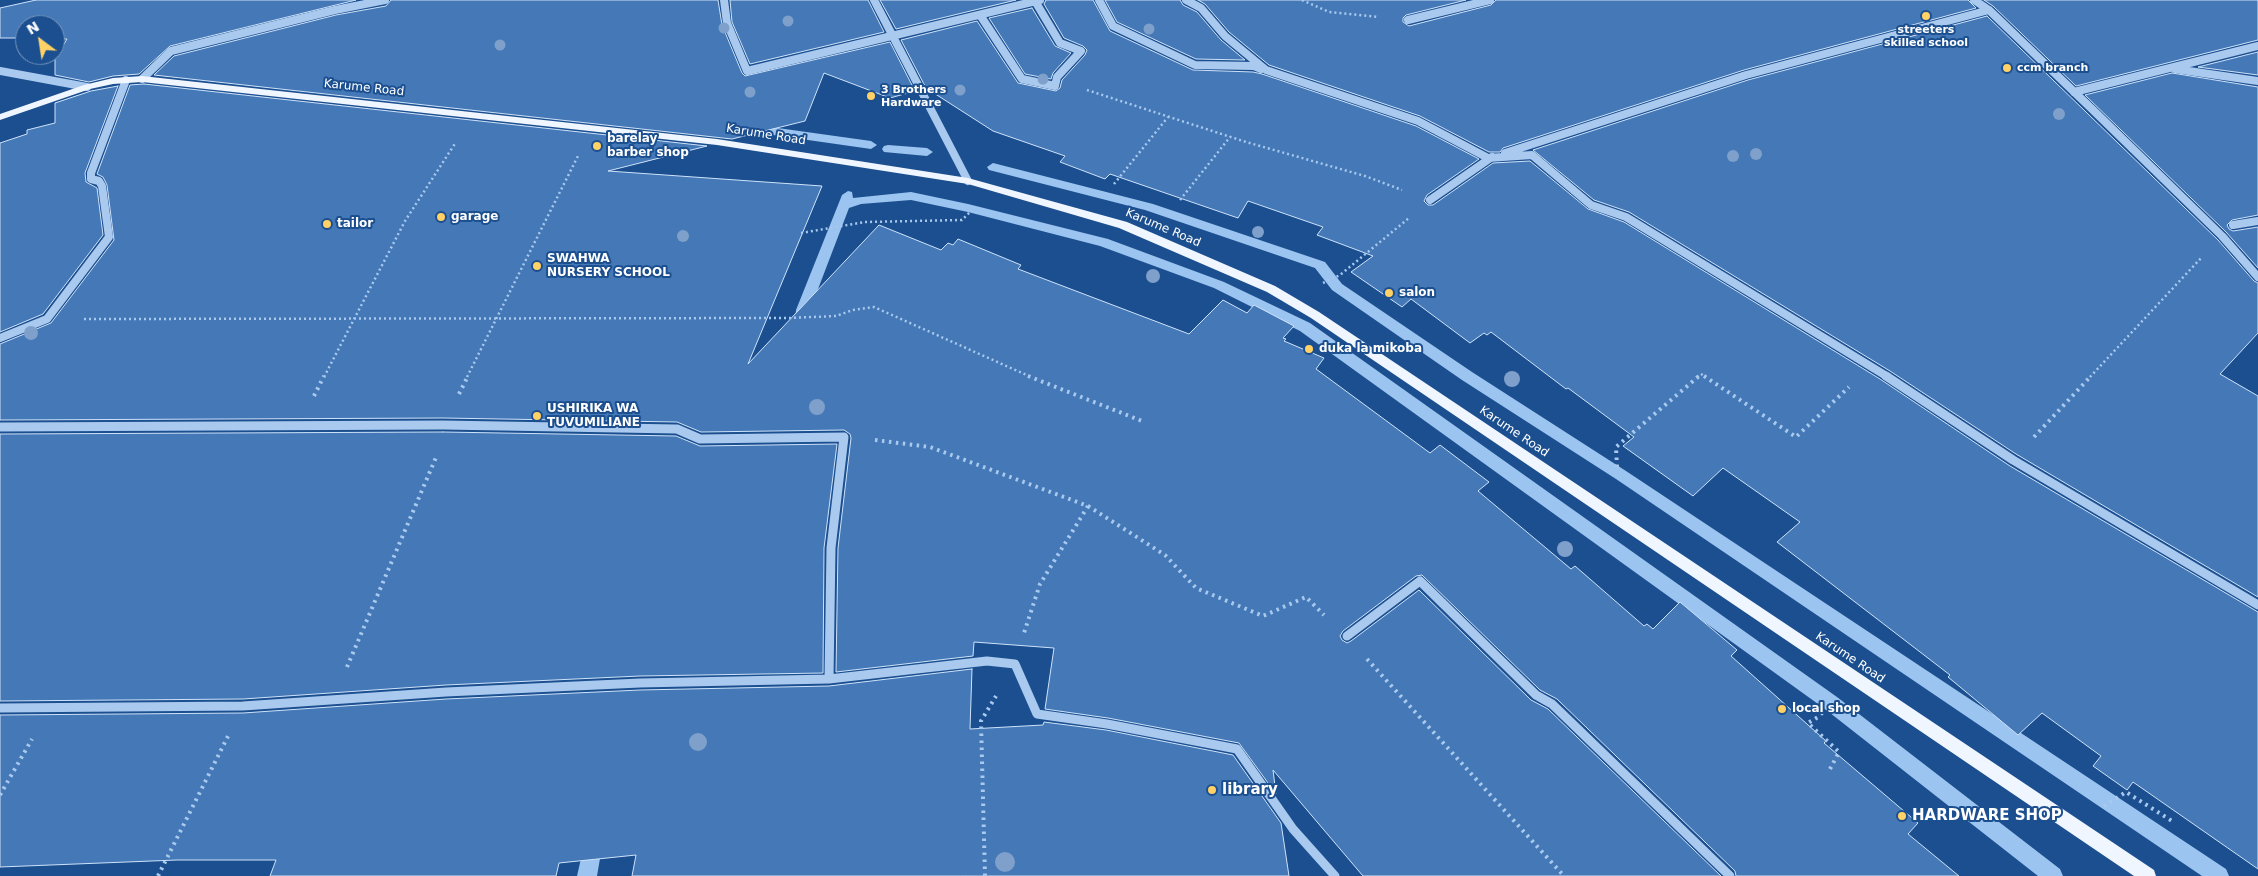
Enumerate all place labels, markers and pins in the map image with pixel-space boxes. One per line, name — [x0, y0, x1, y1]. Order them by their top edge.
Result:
marker: streeters skilled school — [1920, 10, 1932, 22]
place label: streeters skilled school — [1884, 23, 1968, 49]
place label: ccm branch — [2017, 61, 2088, 75]
marker: ccm branch — [2001, 62, 2013, 74]
place label: 3 Brothers Hardware — [881, 83, 946, 109]
marker: 3 Brothers Hardware — [865, 90, 877, 102]
place label: barelay barber shop — [607, 132, 689, 160]
marker: barelay barber shop — [591, 140, 603, 152]
place label: garage — [451, 210, 498, 224]
marker: garage — [435, 211, 447, 223]
place label: tailor — [337, 217, 373, 231]
marker: tailor — [321, 218, 333, 230]
place label: SWAHWA NURSERY SCHOOL — [547, 252, 670, 280]
marker: SWAHWA NURSERY SCHOOL — [531, 260, 543, 272]
place label: salon — [1399, 286, 1435, 300]
marker: salon — [1383, 287, 1395, 299]
place label: duka la mikoba — [1319, 342, 1422, 356]
marker: duka la mikoba — [1303, 343, 1315, 355]
place label: USHIRIKA WA TUVUMILIANE — [547, 402, 640, 430]
marker: USHIRIKA WA TUVUMILIANE — [531, 410, 543, 422]
place label: local shop — [1792, 702, 1860, 716]
marker: local shop — [1776, 703, 1788, 715]
place label: library — [1222, 781, 1278, 799]
marker: library — [1206, 784, 1218, 796]
place label: HARDWARE SHOP — [1912, 807, 2062, 825]
marker: HARDWARE SHOP — [1896, 810, 1908, 822]

